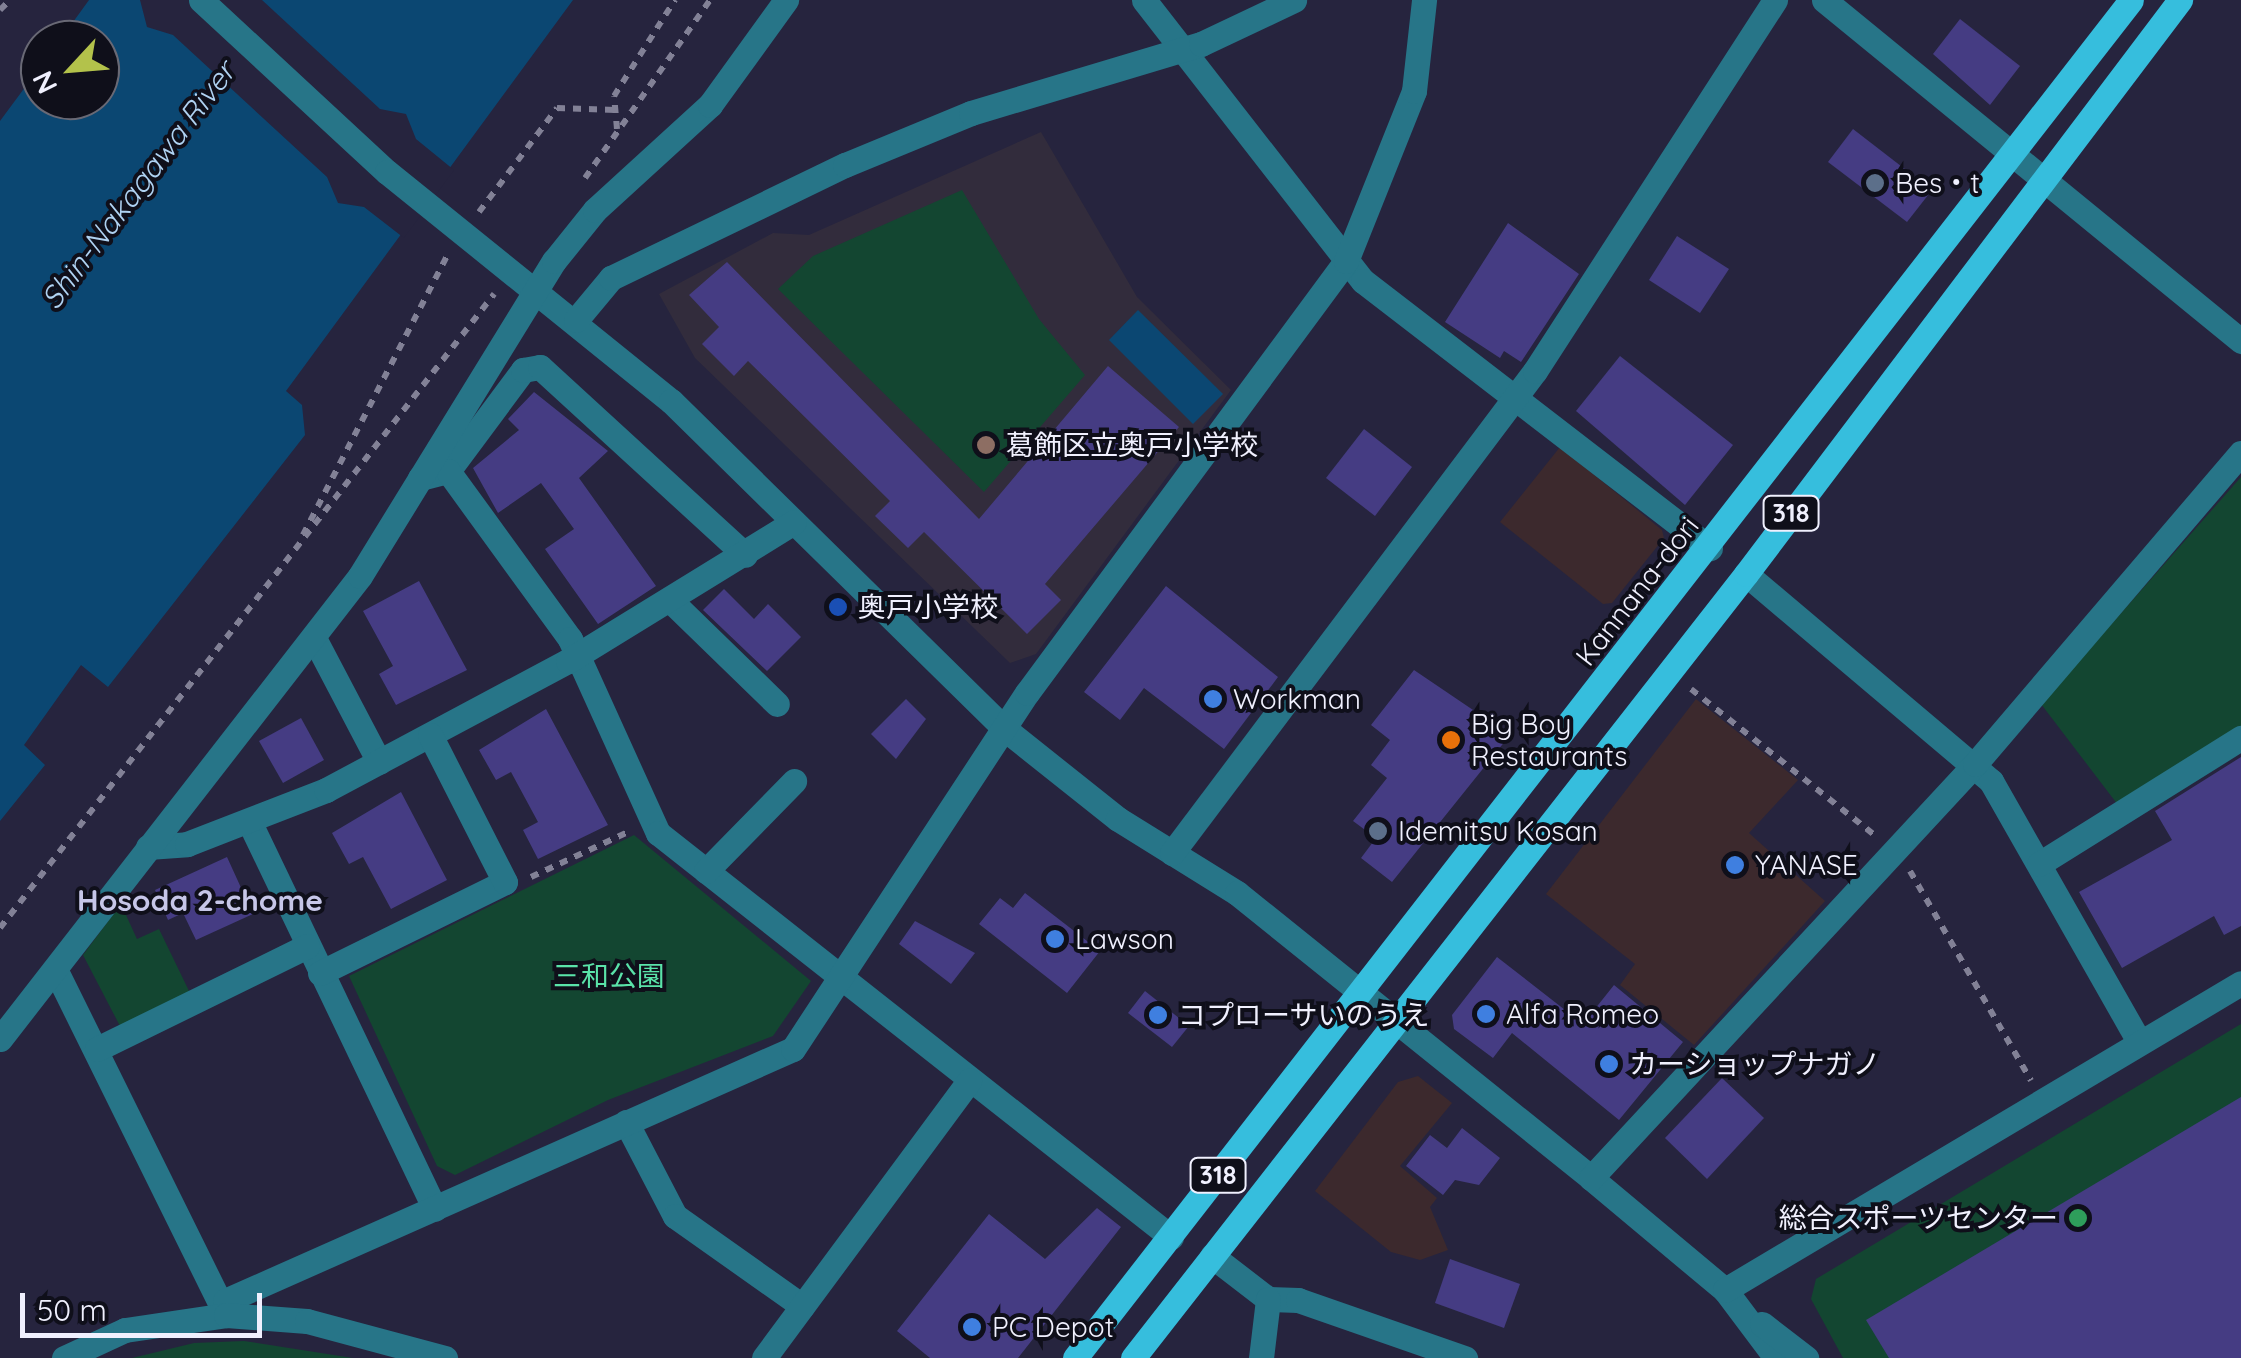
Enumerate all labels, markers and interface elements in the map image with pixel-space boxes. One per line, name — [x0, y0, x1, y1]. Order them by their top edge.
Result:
north arrow — [20, 20, 120, 120]
water label: Shin-Nakagawa River — [33, 54, 243, 316]
place label: Bes・t — [1895, 166, 1980, 200]
marker: Bes・t — [1864, 172, 1886, 194]
place label: 葛飾区立奥戸小学校 — [1006, 428, 1258, 462]
marker: 葛飾区立奥戸小学校 — [975, 434, 997, 456]
road number: 318 — [1761, 493, 1821, 533]
street label: Kannana-dori — [1568, 510, 1706, 672]
place label: 奥戸小学校 — [858, 590, 998, 624]
marker: 奥戸小学校 — [827, 596, 849, 618]
place label: Workman — [1233, 682, 1361, 716]
marker: Workman — [1202, 688, 1224, 710]
place label: Big Boy Restaurants — [1471, 707, 1627, 773]
marker: Big Boy Restaurants — [1440, 729, 1462, 751]
place label: Idemitsu Kosan — [1398, 814, 1598, 848]
marker: Idemitsu Kosan — [1367, 820, 1389, 842]
place label: YANASE — [1755, 848, 1858, 882]
marker: YANASE — [1724, 854, 1746, 876]
district label: Hosoda 2-chome — [77, 882, 323, 918]
place label: Lawson — [1075, 922, 1174, 956]
marker: Lawson — [1044, 928, 1066, 950]
park label: 三和公園 — [553, 959, 665, 993]
place label: Alfa Romeo — [1506, 997, 1659, 1031]
place label: コプローサいのうえ — [1178, 998, 1430, 1032]
marker: Alfa Romeo — [1475, 1003, 1497, 1025]
marker: コプローサいのうえ — [1147, 1004, 1169, 1026]
place label: カーショップナガノ — [1629, 1047, 1881, 1081]
marker: カーショップナガノ — [1598, 1053, 1620, 1075]
road number: 318 — [1188, 1155, 1248, 1195]
place label: 総合スポーツセンター — [1778, 1201, 2058, 1235]
marker: 総合スポーツセンター — [2067, 1207, 2089, 1229]
scale bar — [25, 1273, 268, 1335]
text: 50 m — [37, 1291, 107, 1329]
place label: PC Depot — [992, 1310, 1114, 1344]
marker: PC Depot — [961, 1316, 983, 1338]

